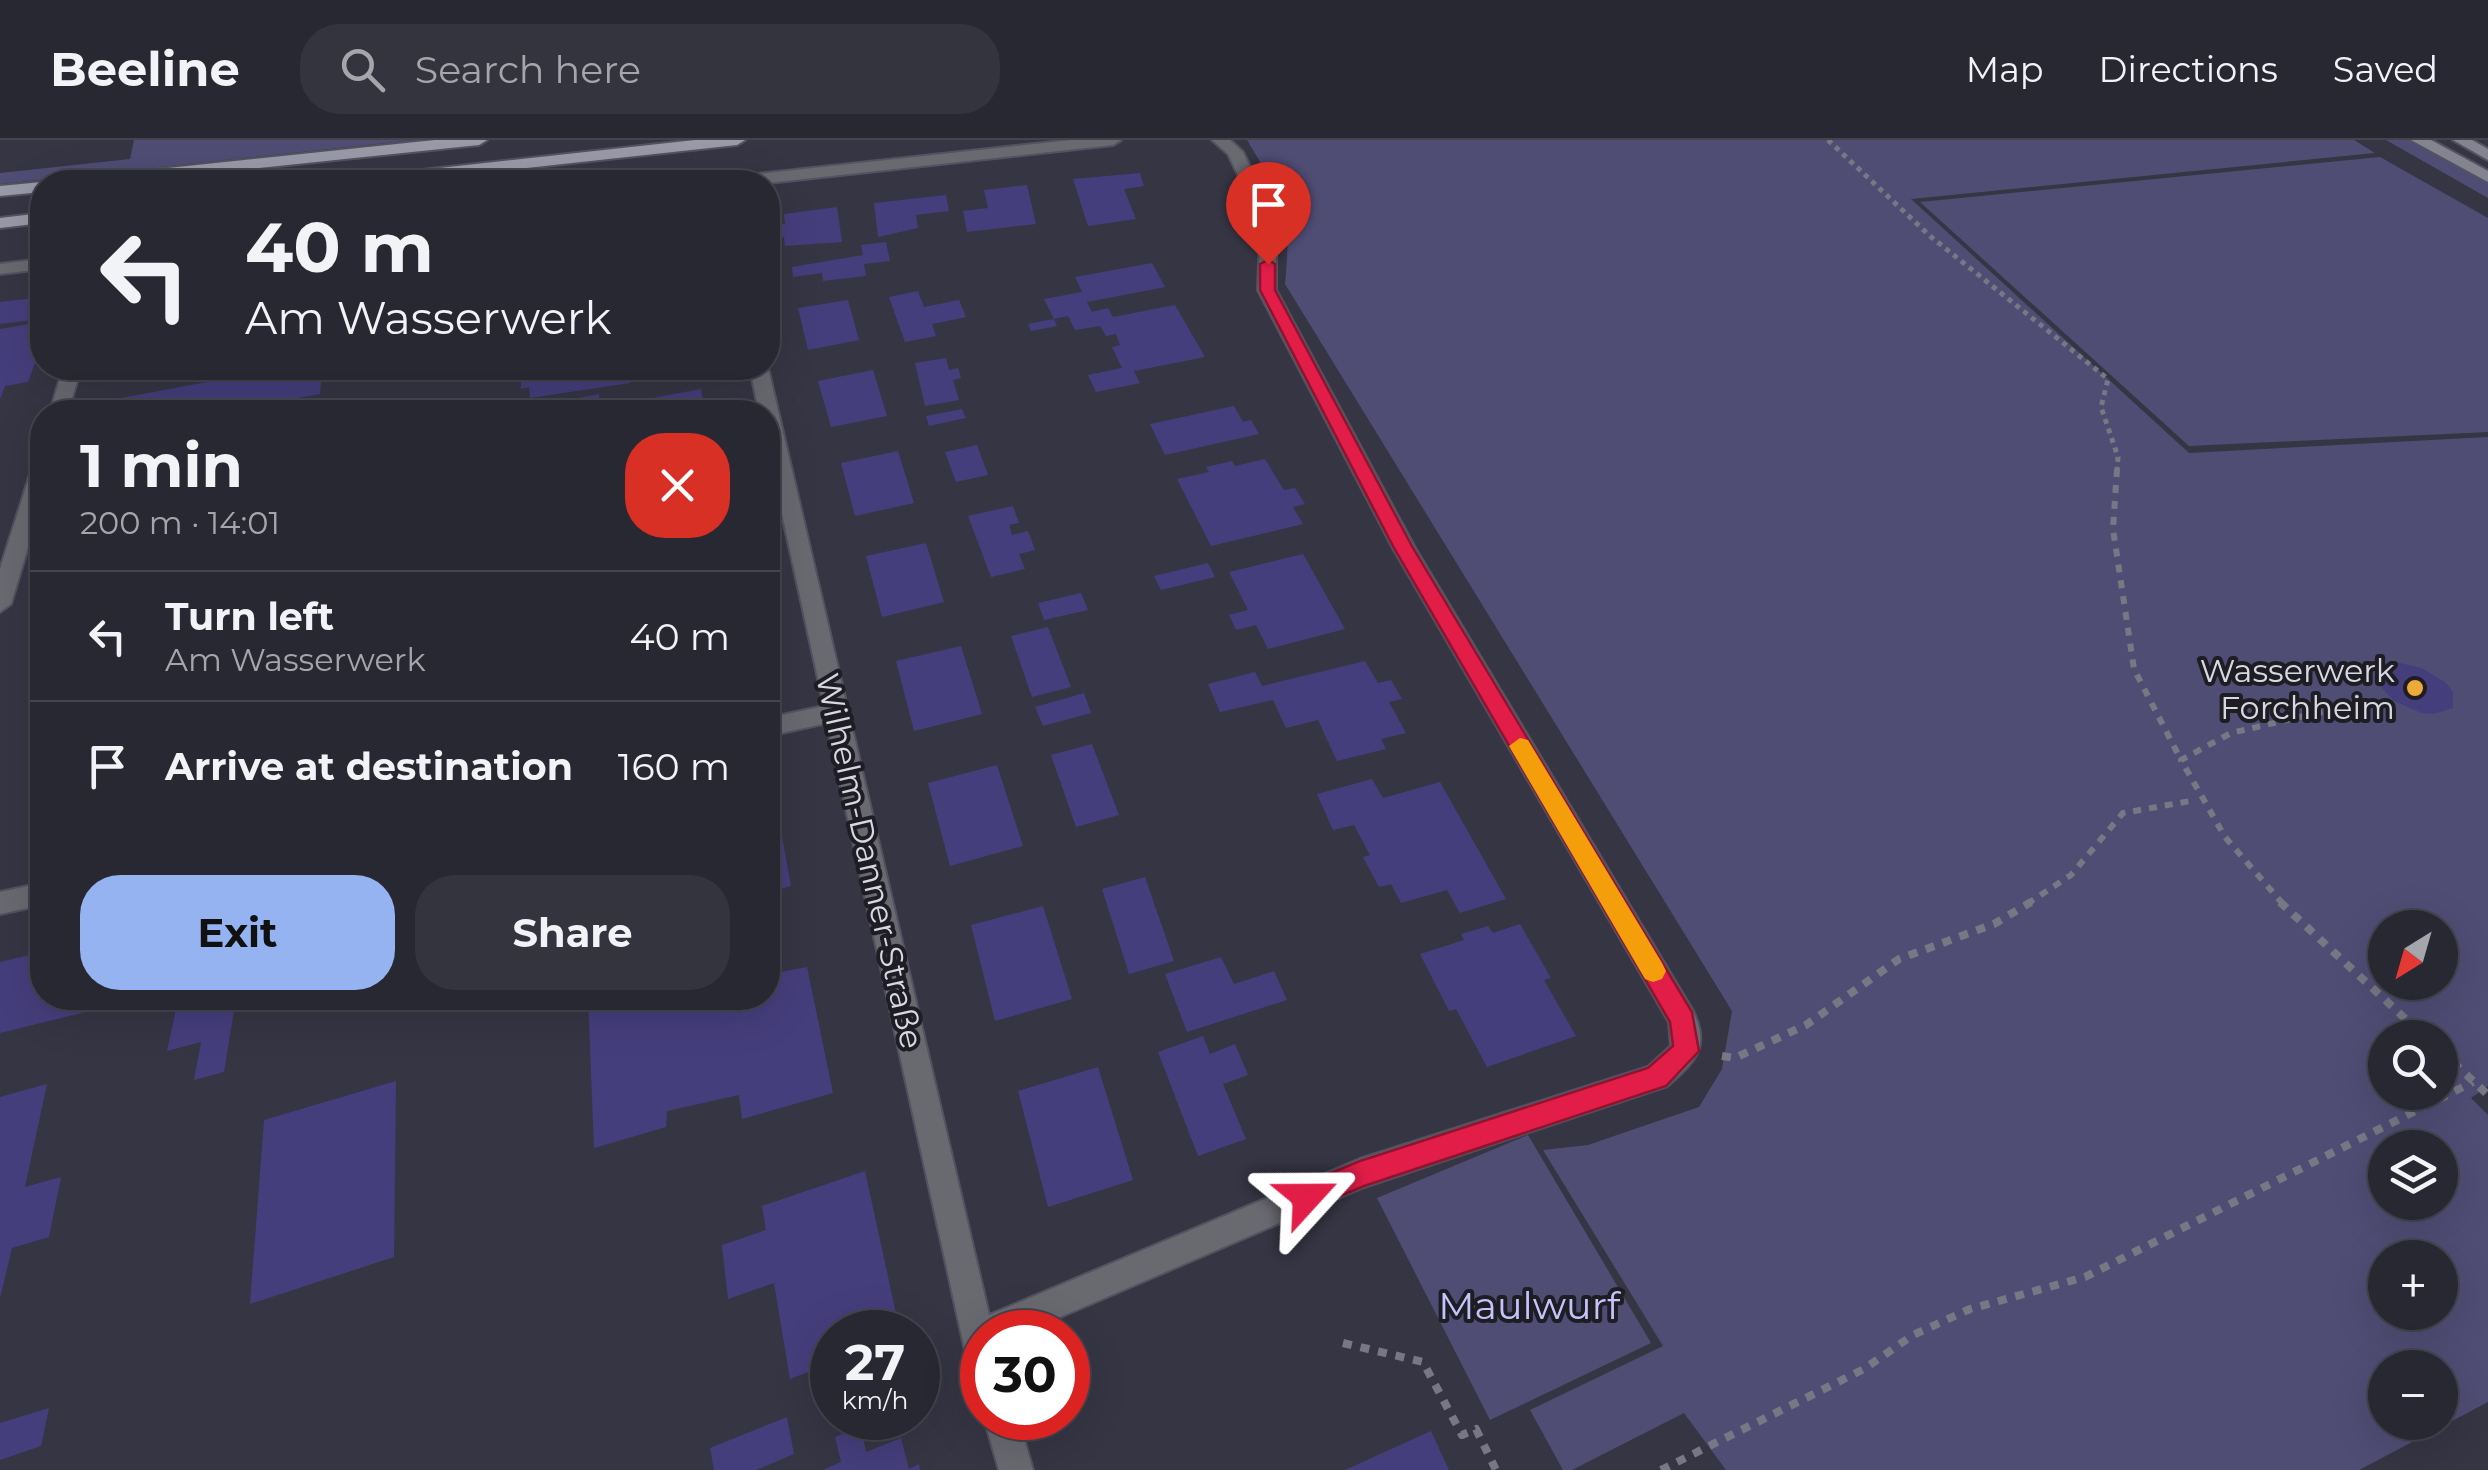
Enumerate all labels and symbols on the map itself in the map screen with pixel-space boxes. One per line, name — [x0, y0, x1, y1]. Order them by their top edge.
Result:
pin — [1226, 162, 1311, 265]
place label: Wasserwerk Forchheim — [2200, 651, 2395, 727]
street label: Wilhelm-Danner-Straße — [808, 670, 932, 1052]
marker: Wasserwerk Forchheim — [2404, 677, 2426, 699]
north arrow — [2368, 910, 2458, 1000]
position arrow — [1255, 1145, 1359, 1249]
park label: Maulwurf — [1438, 1282, 1622, 1329]
speed limit sign: 30 — [960, 1310, 1090, 1440]

